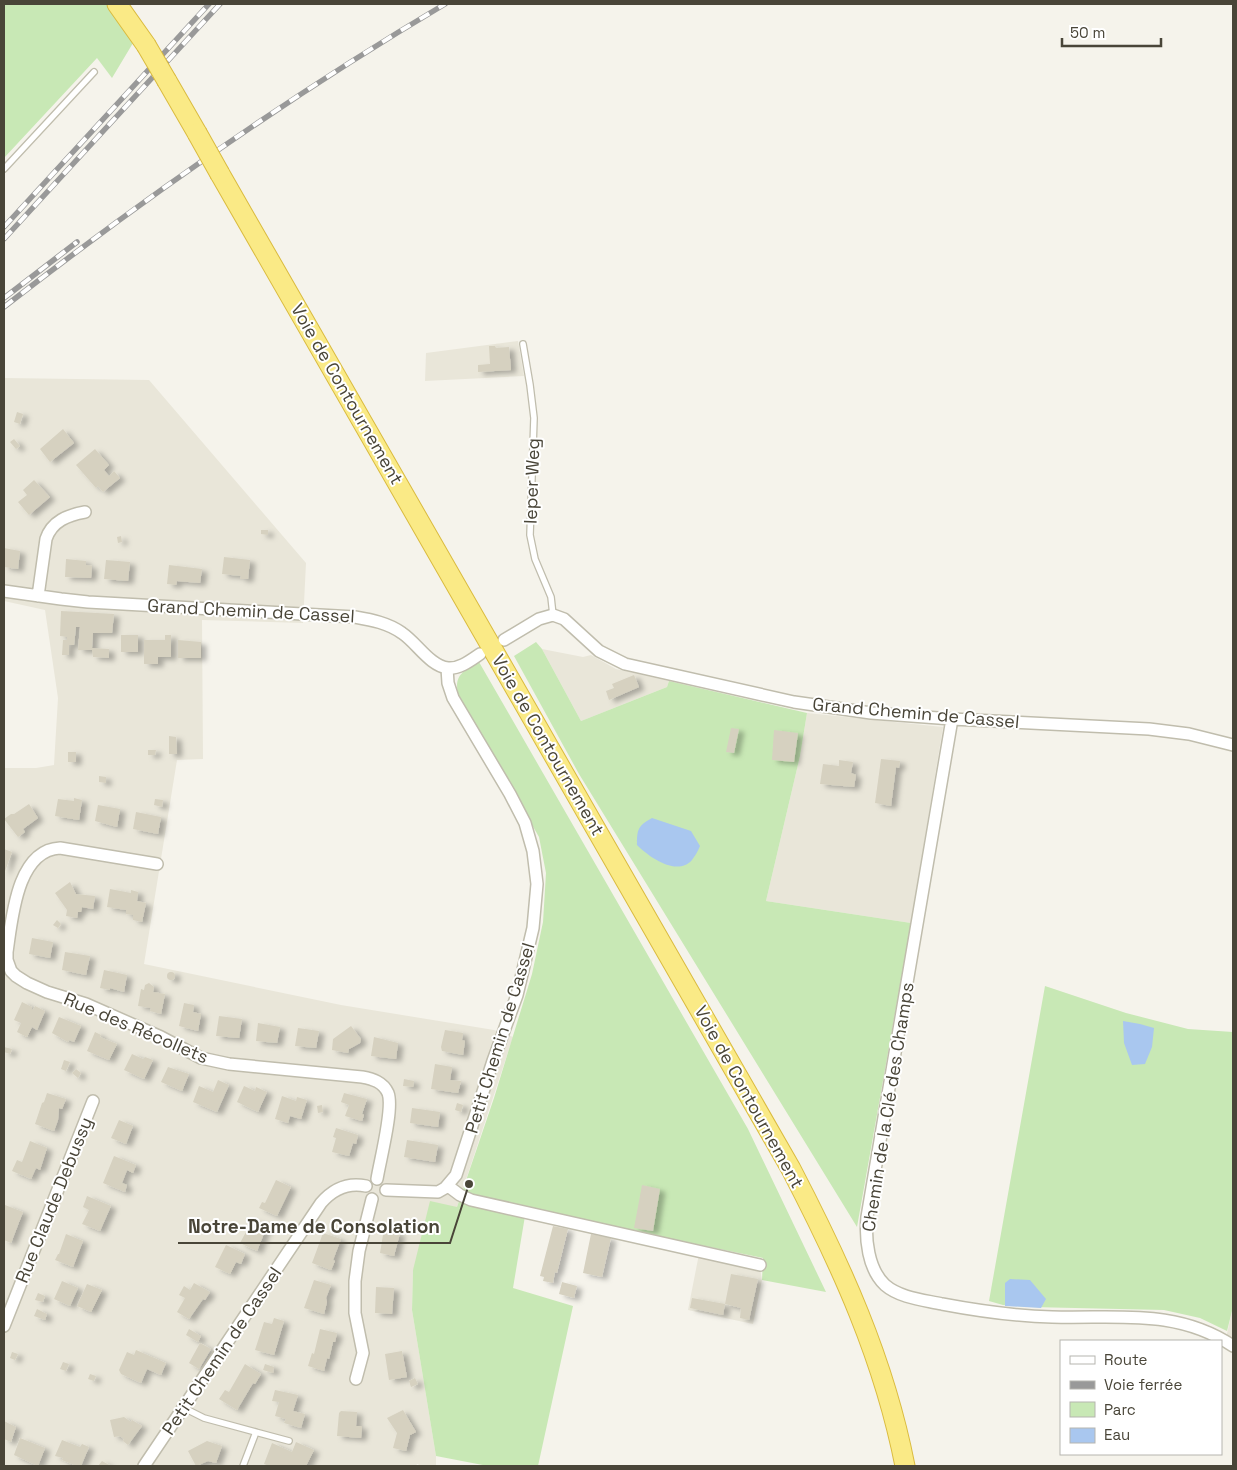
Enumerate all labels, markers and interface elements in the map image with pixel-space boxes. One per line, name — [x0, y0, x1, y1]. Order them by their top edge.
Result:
scale bar — [1062, 15, 1161, 47]
text: 50 m — [1070, 23, 1105, 42]
street label: Voie de Contournement — [286, 299, 409, 488]
street label: Ieper Weg — [519, 437, 544, 525]
street label: Grand Chemin de Cassel — [147, 594, 355, 627]
street label: Voie de Contournement — [487, 650, 610, 839]
street label: Grand Chemin de Cassel — [812, 692, 1020, 733]
street label: Petit Chemin de Cassel — [460, 940, 539, 1136]
street label: Chemin de la Clé des Champs — [856, 981, 919, 1233]
street label: Rue des Récollets — [60, 987, 212, 1068]
street label: Voie de Contournement — [690, 1001, 809, 1192]
street label: Rue Claude Debussy — [10, 1114, 97, 1286]
callout: Notre-Dame de Consolation — [178, 1209, 450, 1243]
text: Notre-Dame de Consolation — [188, 1214, 440, 1239]
street label: Petit Chemin de Cassel — [157, 1262, 286, 1439]
legend — [1060, 1340, 1222, 1455]
text: Route — [1104, 1350, 1148, 1369]
text: Voie ferrée — [1104, 1375, 1182, 1394]
text: Parc — [1104, 1400, 1136, 1419]
text: Eau — [1104, 1425, 1130, 1444]

